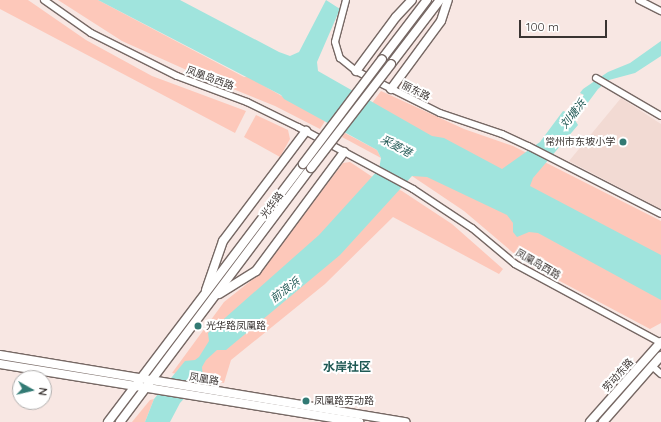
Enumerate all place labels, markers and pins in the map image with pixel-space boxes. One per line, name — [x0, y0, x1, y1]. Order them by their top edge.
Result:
place label: 常州市东坡小学 — [545, 136, 615, 148]
marker: 常州市东坡小学 — [618, 137, 628, 147]
place label: 光华路凤凰路 — [206, 320, 266, 332]
marker: 光华路凤凰路 — [193, 321, 203, 331]
place label: 凤凰路劳动路 — [314, 395, 374, 407]
marker: 凤凰路劳动路 — [301, 396, 311, 406]

